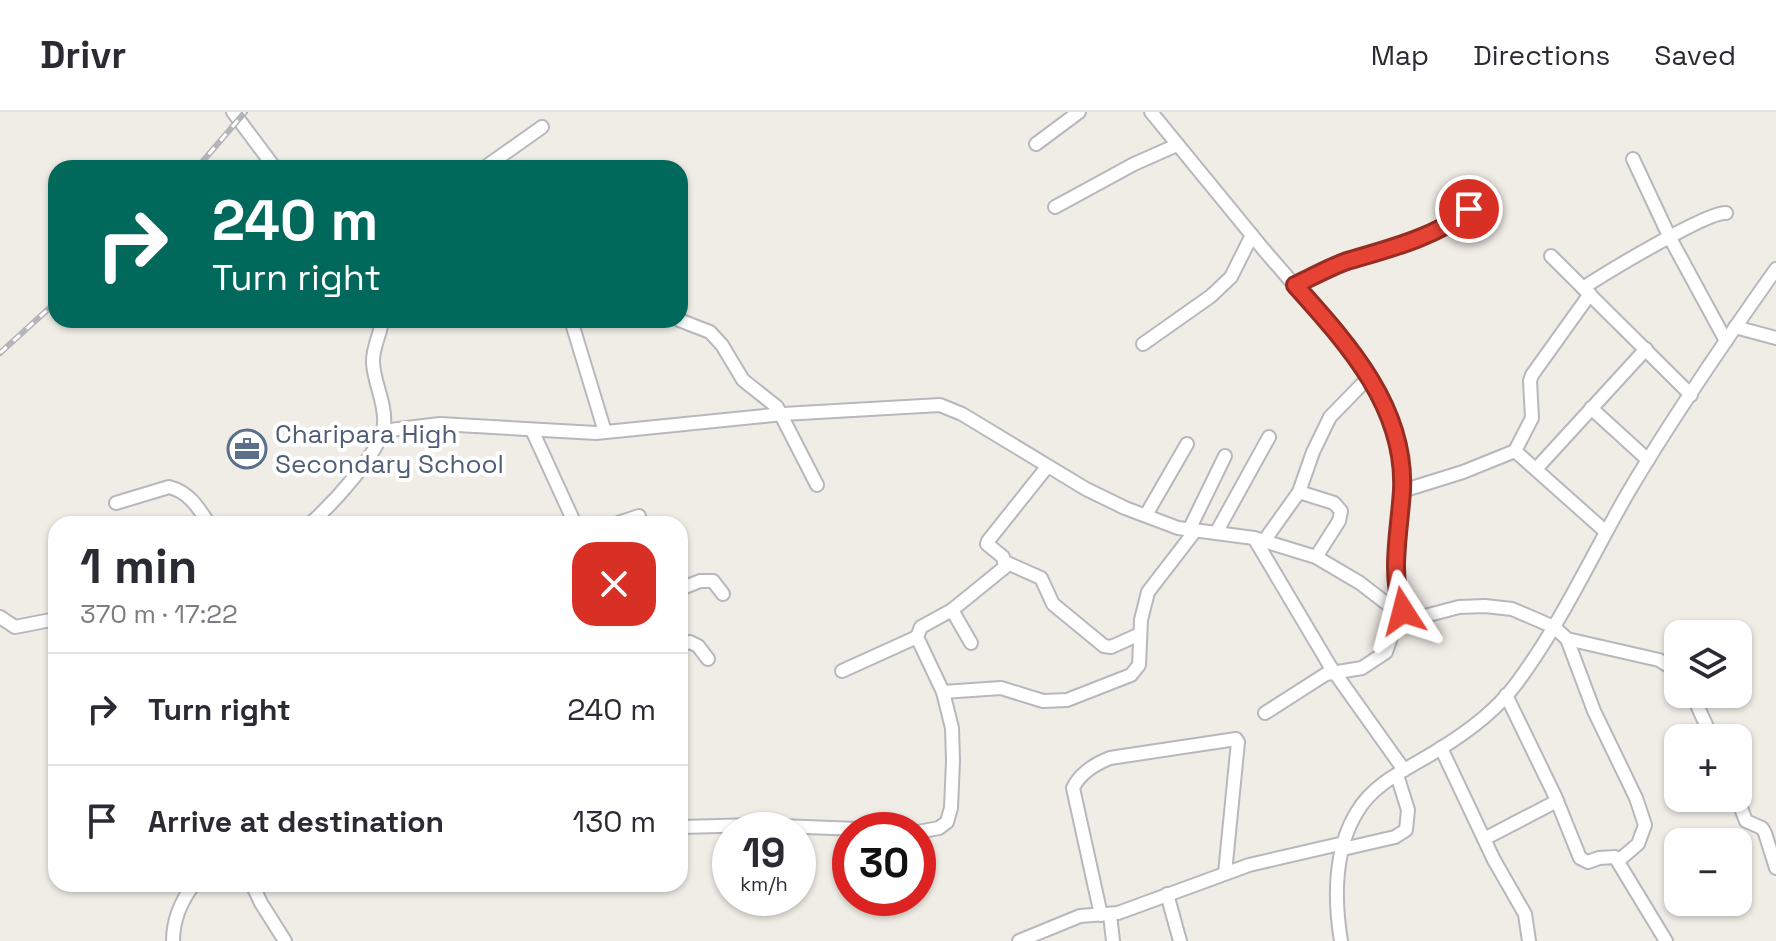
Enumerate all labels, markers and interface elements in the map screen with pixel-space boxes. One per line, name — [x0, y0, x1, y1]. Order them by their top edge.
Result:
text: Drivr — [40, 31, 126, 79]
text: Map — [1371, 37, 1429, 73]
text: Directions — [1473, 37, 1610, 73]
text: Saved — [1654, 37, 1736, 73]
pin — [1435, 175, 1503, 243]
text: 240 m — [212, 185, 378, 256]
icon: arrive — [1447, 187, 1491, 231]
icon: right — [80, 192, 184, 296]
text: Turn right — [212, 255, 381, 301]
place label: Charipara High Secondary School — [275, 417, 504, 481]
office icon: Charipara High Secondary School — [226, 428, 268, 470]
text: 1 min — [80, 536, 197, 597]
button: close — [572, 542, 656, 626]
position arrow — [1361, 569, 1445, 653]
text: 370 m · 17:22 — [80, 597, 238, 631]
map controls — [1664, 620, 1752, 916]
button: layers — [1664, 620, 1752, 708]
icon: right — [80, 687, 124, 731]
text: Turn right — [148, 690, 291, 729]
text: 240 m — [567, 690, 656, 729]
button: + — [1664, 724, 1752, 812]
icon: arrive — [80, 799, 124, 843]
text: Arrive at destination — [148, 802, 444, 841]
text: 130 m — [573, 802, 656, 841]
speed limit sign: 30 — [832, 812, 936, 916]
text: 19 — [743, 828, 785, 879]
button: − — [1664, 828, 1752, 916]
text: km/h — [740, 871, 788, 897]

